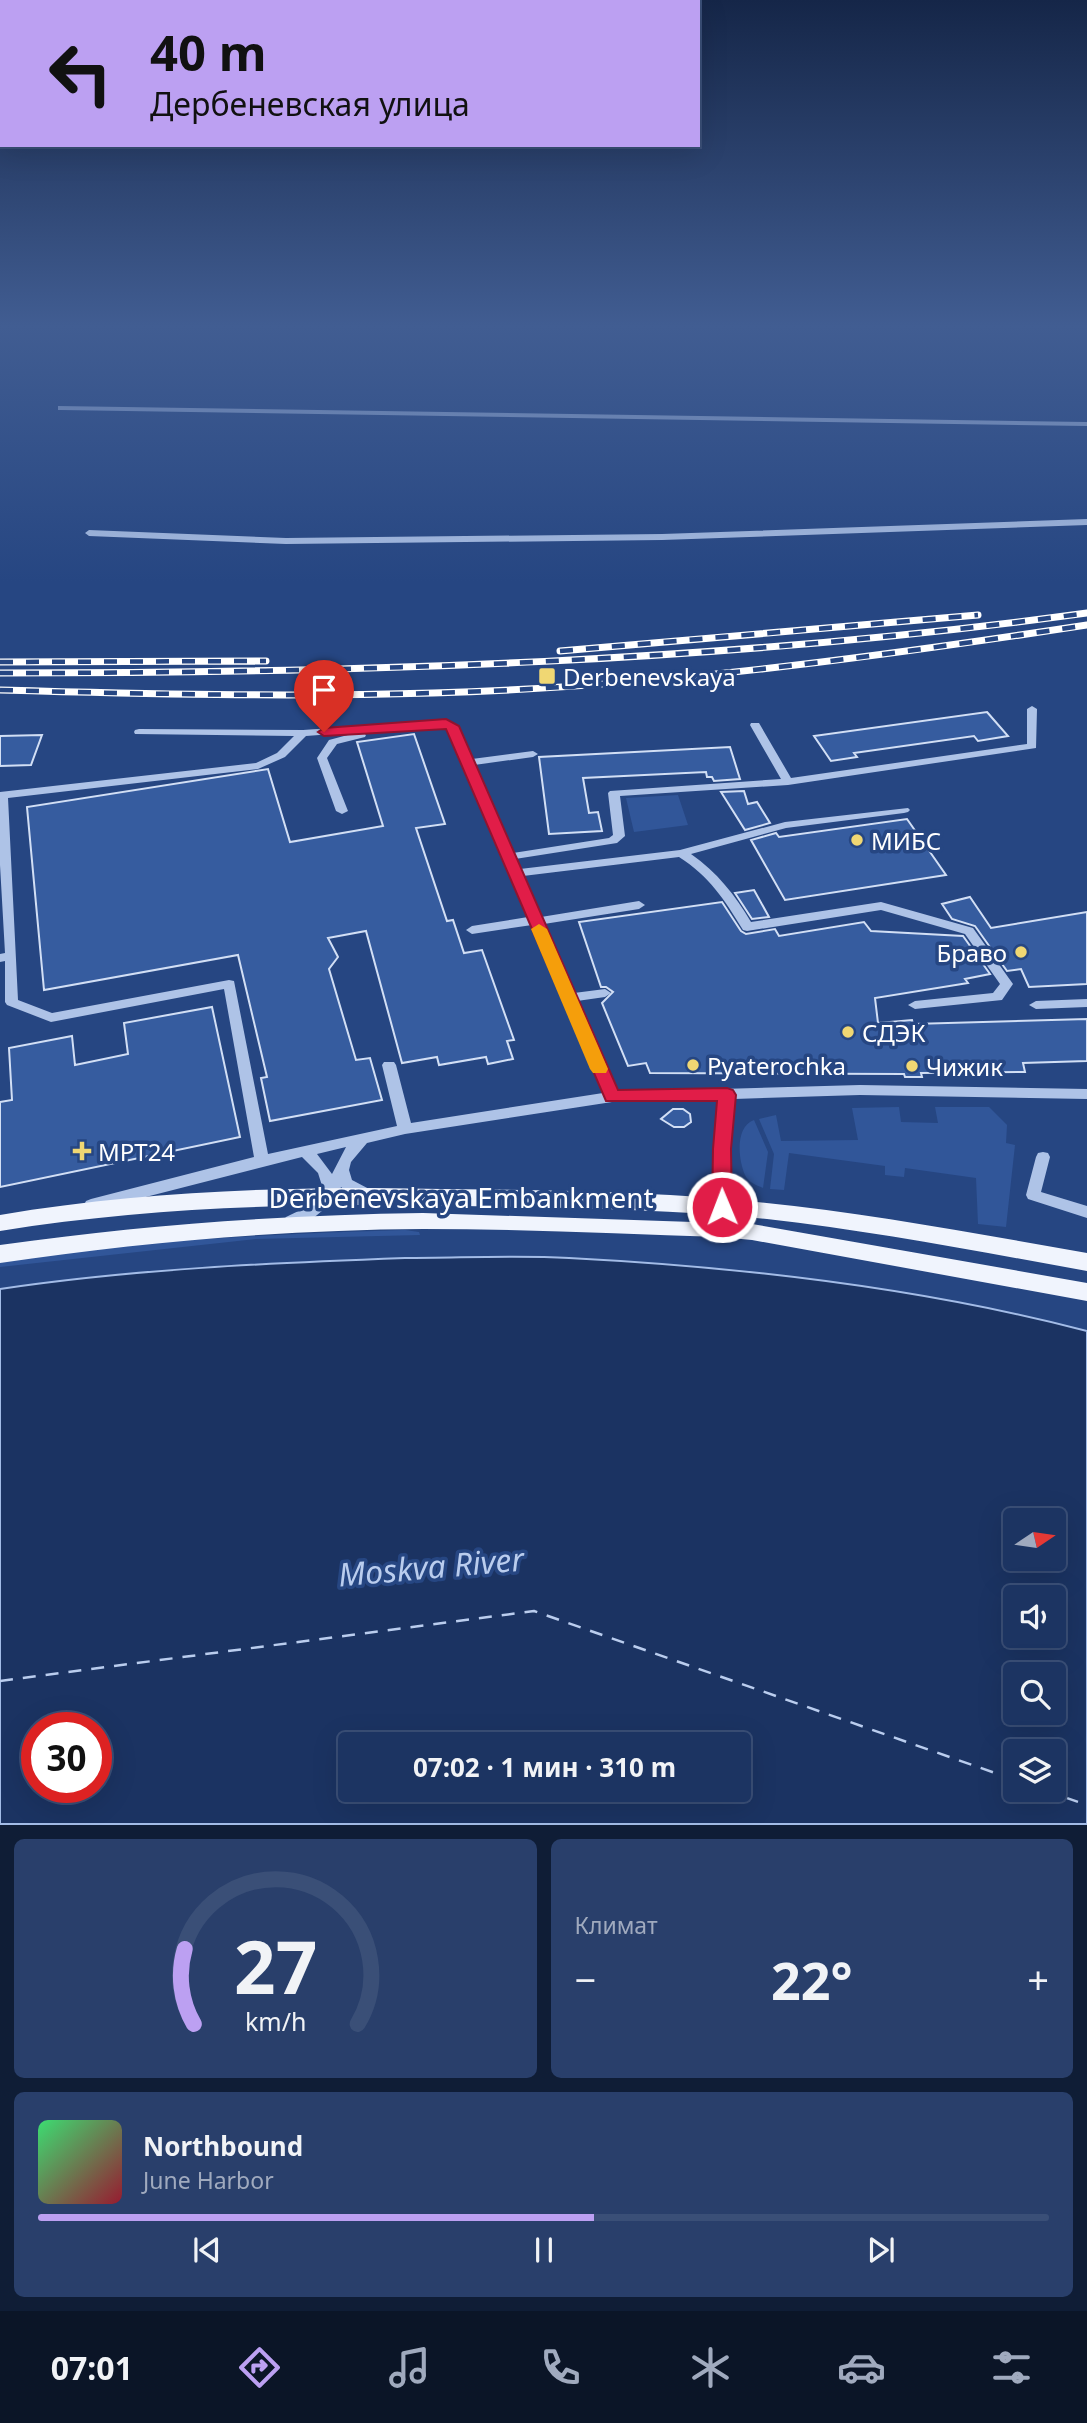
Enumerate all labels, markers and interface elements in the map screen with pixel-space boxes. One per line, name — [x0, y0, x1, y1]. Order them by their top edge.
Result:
text: 40 m — [150, 19, 267, 85]
icon: left — [35, 28, 126, 119]
text: Дербеневская улица — [150, 82, 470, 125]
pin — [294, 660, 354, 732]
place label: Derbenevskaya — [563, 660, 736, 693]
marker: Derbenevskaya — [537, 666, 557, 686]
icon: arrive — [305, 671, 343, 709]
place label: МИБС — [871, 824, 941, 857]
marker: МИБС — [849, 832, 865, 848]
place label: Браво — [937, 936, 1007, 969]
marker: Браво — [1013, 944, 1029, 960]
place label: СДЭК — [862, 1016, 925, 1049]
marker: СДЭК — [840, 1024, 856, 1040]
place label: Pyaterochka — [707, 1049, 846, 1082]
place label: Чижик — [926, 1050, 1003, 1083]
marker: Pyaterochka — [685, 1057, 701, 1073]
marker: Чижик — [904, 1058, 920, 1074]
place label: МРТ24 — [98, 1135, 175, 1168]
marker: МРТ24 — [72, 1141, 92, 1161]
position arrow — [685, 1170, 759, 1244]
street label: Derbenevskaya Embankment — [268, 1178, 654, 1216]
north arrow — [1003, 1508, 1066, 1572]
map controls — [1003, 1508, 1066, 1802]
water label: Moskva River — [336, 1536, 527, 1596]
button: sound — [1003, 1585, 1066, 1648]
button: search — [1003, 1662, 1066, 1725]
speed limit sign: 30 — [21, 1712, 112, 1803]
button: layers — [1003, 1739, 1066, 1802]
text: 07:02 · 1 мин · 310 m — [413, 1749, 676, 1785]
text: Климат — [575, 1909, 658, 1941]
text: 27 — [234, 1917, 317, 2016]
text: 22° — [771, 1944, 853, 2015]
text: − — [575, 1953, 596, 2005]
text: + — [1027, 1953, 1049, 2005]
text: km/h — [244, 2004, 306, 2038]
text: Northbound — [143, 2128, 303, 2164]
text: June Harbor — [143, 2164, 274, 2196]
icon: previous — [188, 2231, 226, 2269]
icon: pause — [525, 2231, 563, 2269]
icon: next — [862, 2231, 900, 2269]
icon: directions — [235, 2343, 284, 2392]
icon: music — [385, 2343, 434, 2392]
icon: phone — [536, 2343, 585, 2392]
icon: climate — [686, 2343, 735, 2392]
icon: car — [837, 2343, 886, 2392]
icon: filters — [987, 2343, 1036, 2392]
text: 07:01 — [51, 2346, 133, 2389]

